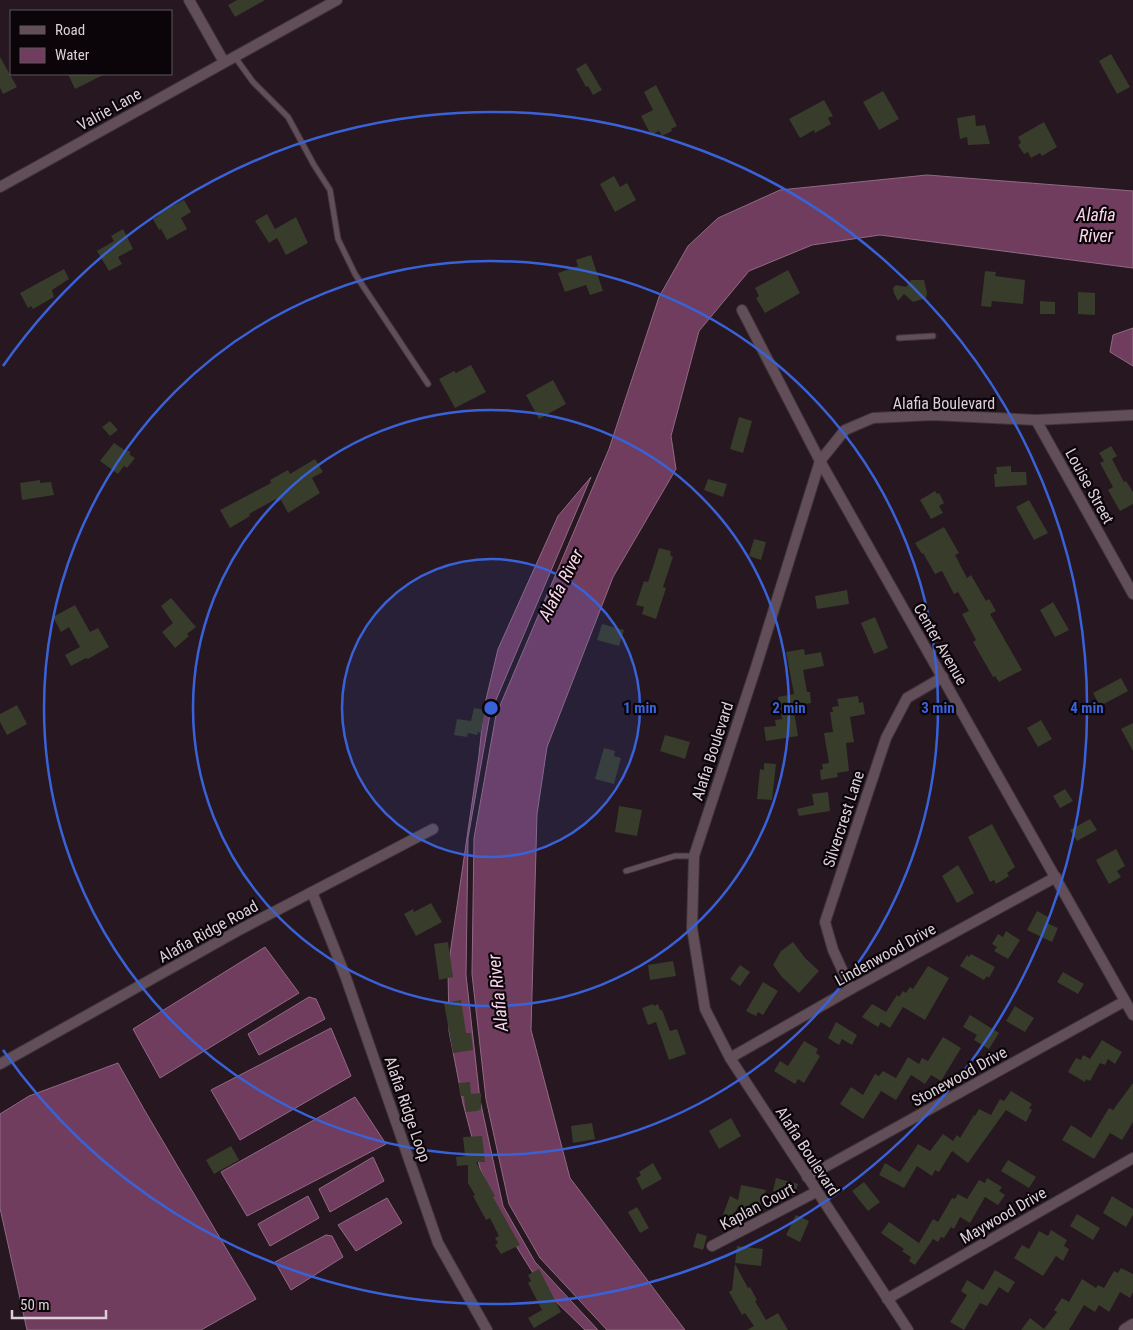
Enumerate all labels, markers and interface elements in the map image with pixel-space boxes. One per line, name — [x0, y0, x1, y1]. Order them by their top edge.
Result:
legend — [10, 10, 172, 75]
text: Road — [55, 21, 85, 39]
text: Water — [55, 46, 90, 64]
street label: Valrie Lane — [74, 84, 145, 135]
water label: Alafia River — [1075, 204, 1116, 246]
street label: Alafia Boulevard — [893, 394, 995, 413]
street label: Louise Street — [1061, 445, 1118, 527]
water label: Alafia River — [533, 545, 588, 625]
street label: Center Avenue — [910, 600, 972, 688]
centre of rings — [482, 699, 500, 717]
text: 1 min — [623, 699, 657, 717]
text: 2 min — [772, 699, 806, 717]
text: 3 min — [921, 699, 955, 717]
text: 4 min — [1070, 699, 1104, 717]
street label: Alafia Boulevard — [688, 700, 737, 803]
street label: Silvercrest Lane — [819, 768, 868, 870]
street label: Alafia Ridge Road — [155, 896, 261, 967]
street label: Lindenwood Drive — [832, 919, 939, 990]
water label: Alafia River — [483, 953, 512, 1034]
street label: Stonewood Drive — [908, 1042, 1010, 1110]
street label: Alafia Ridge Loop — [381, 1054, 435, 1165]
street label: Alafia Boulevard — [772, 1103, 843, 1199]
street label: Kaplan Court — [717, 1179, 798, 1234]
street label: Maywood Drive — [957, 1183, 1050, 1248]
scale bar — [12, 1288, 106, 1320]
text: 50 m — [20, 1296, 50, 1314]

